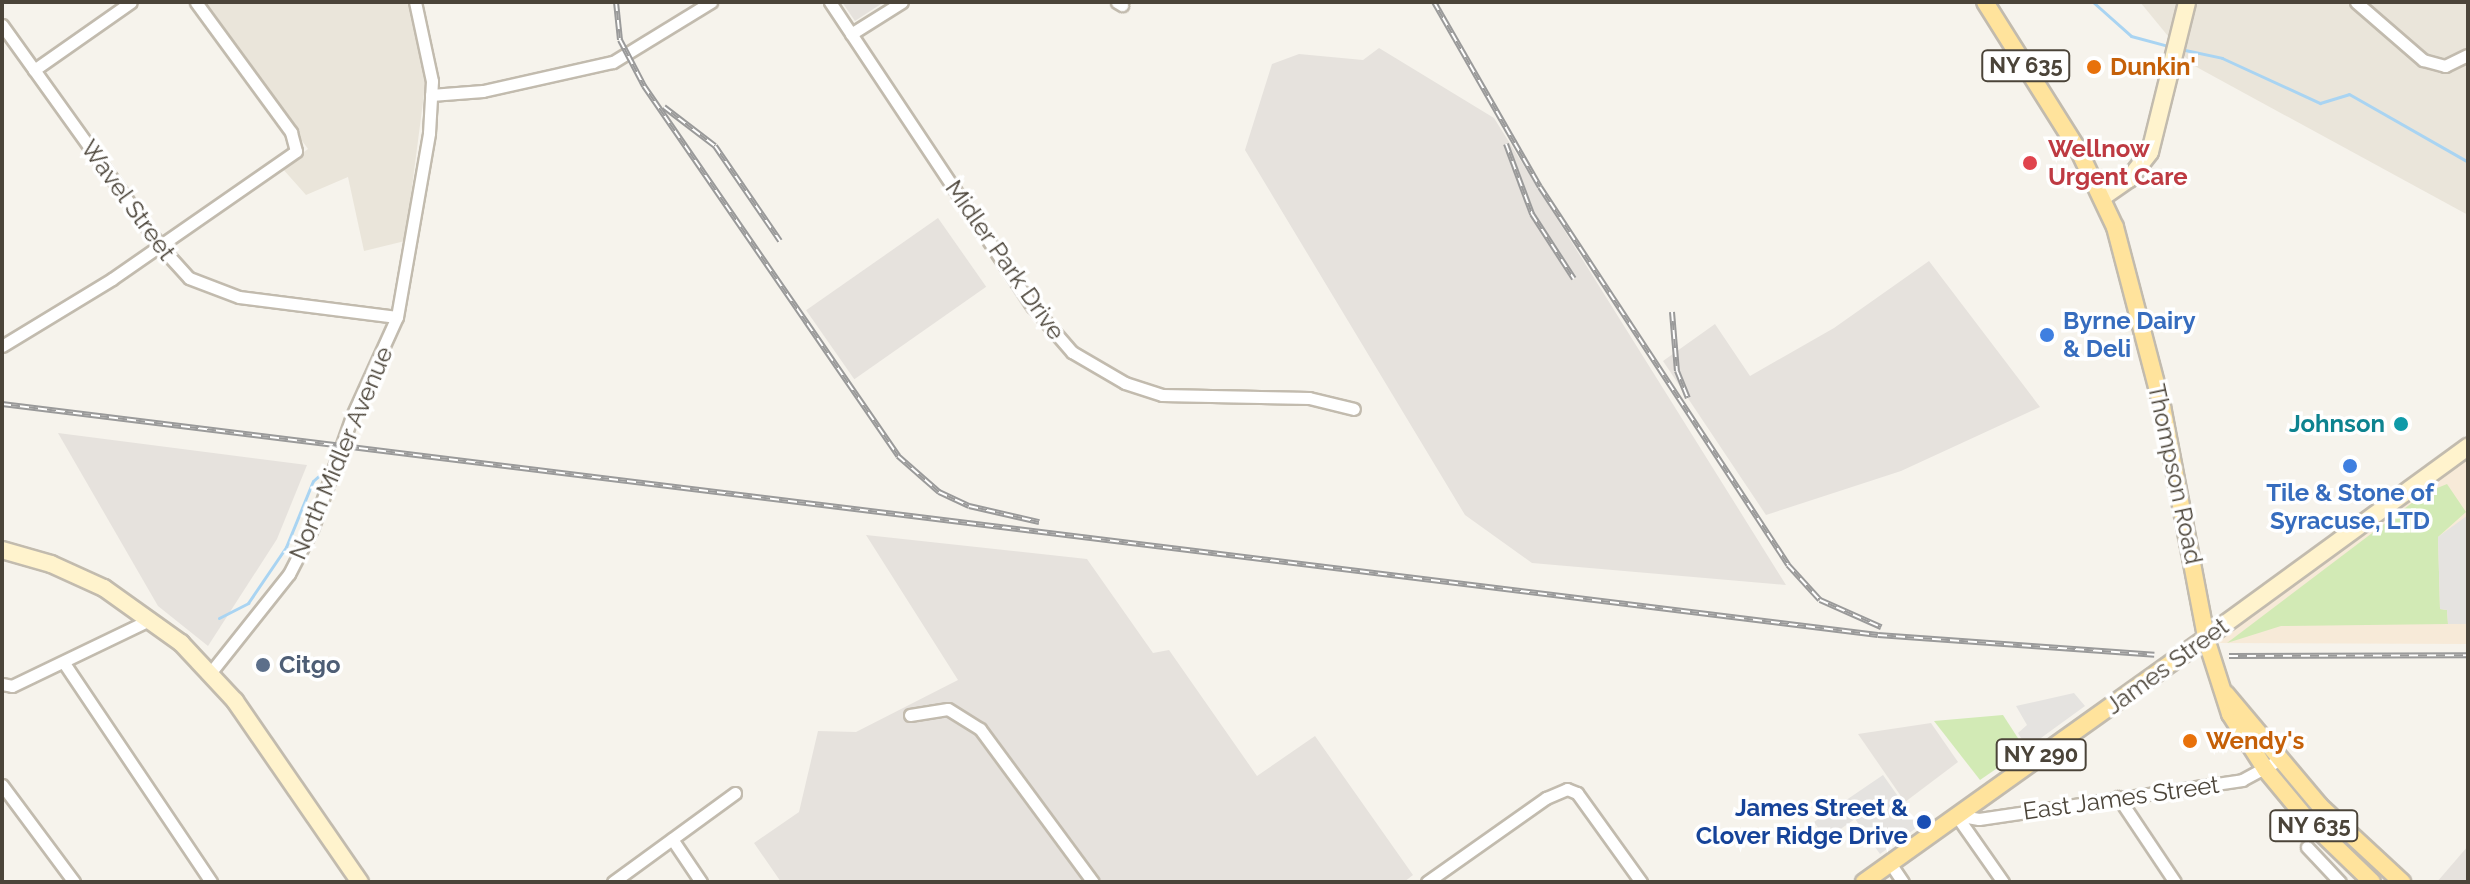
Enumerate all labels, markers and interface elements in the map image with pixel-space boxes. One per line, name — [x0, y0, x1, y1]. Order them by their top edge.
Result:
road number: NY 635 — [1980, 48, 2072, 84]
place label: Dunkin' — [2110, 53, 2196, 81]
marker: Dunkin' — [2085, 58, 2103, 76]
street label: Wavel Street — [75, 134, 181, 266]
place label: Wellnow Urgent Care — [2048, 135, 2188, 191]
marker: Wellnow Urgent Care — [2019, 152, 2041, 174]
street label: Midler Park Drive — [939, 174, 1071, 346]
place label: Byrne Dairy & Deli — [2063, 307, 2196, 363]
marker: Byrne Dairy & Deli — [2038, 326, 2056, 344]
street label: North Midler Avenue — [283, 342, 399, 564]
street label: Thompson Road — [2142, 381, 2208, 567]
place label: Johnson — [2289, 410, 2385, 438]
marker: Johnson — [2392, 415, 2410, 433]
marker: Tile & Stone of Syracuse, LTD — [2341, 457, 2359, 475]
place label: Tile & Stone of Syracuse, LTD — [2266, 479, 2434, 535]
street label: James Street — [2100, 612, 2234, 720]
place label: Citgo — [279, 651, 340, 679]
marker: Citgo — [254, 656, 272, 674]
place label: Wendy's — [2206, 727, 2304, 755]
marker: Wendy's — [2181, 732, 2199, 750]
road number: NY 290 — [1995, 737, 2087, 773]
street label: East James Street — [2021, 770, 2221, 826]
place label: James Street & Clover Ridge Drive — [1695, 794, 1908, 850]
road number: NY 635 — [2268, 808, 2360, 844]
marker: James Street & Clover Ridge Drive — [1915, 813, 1933, 831]

